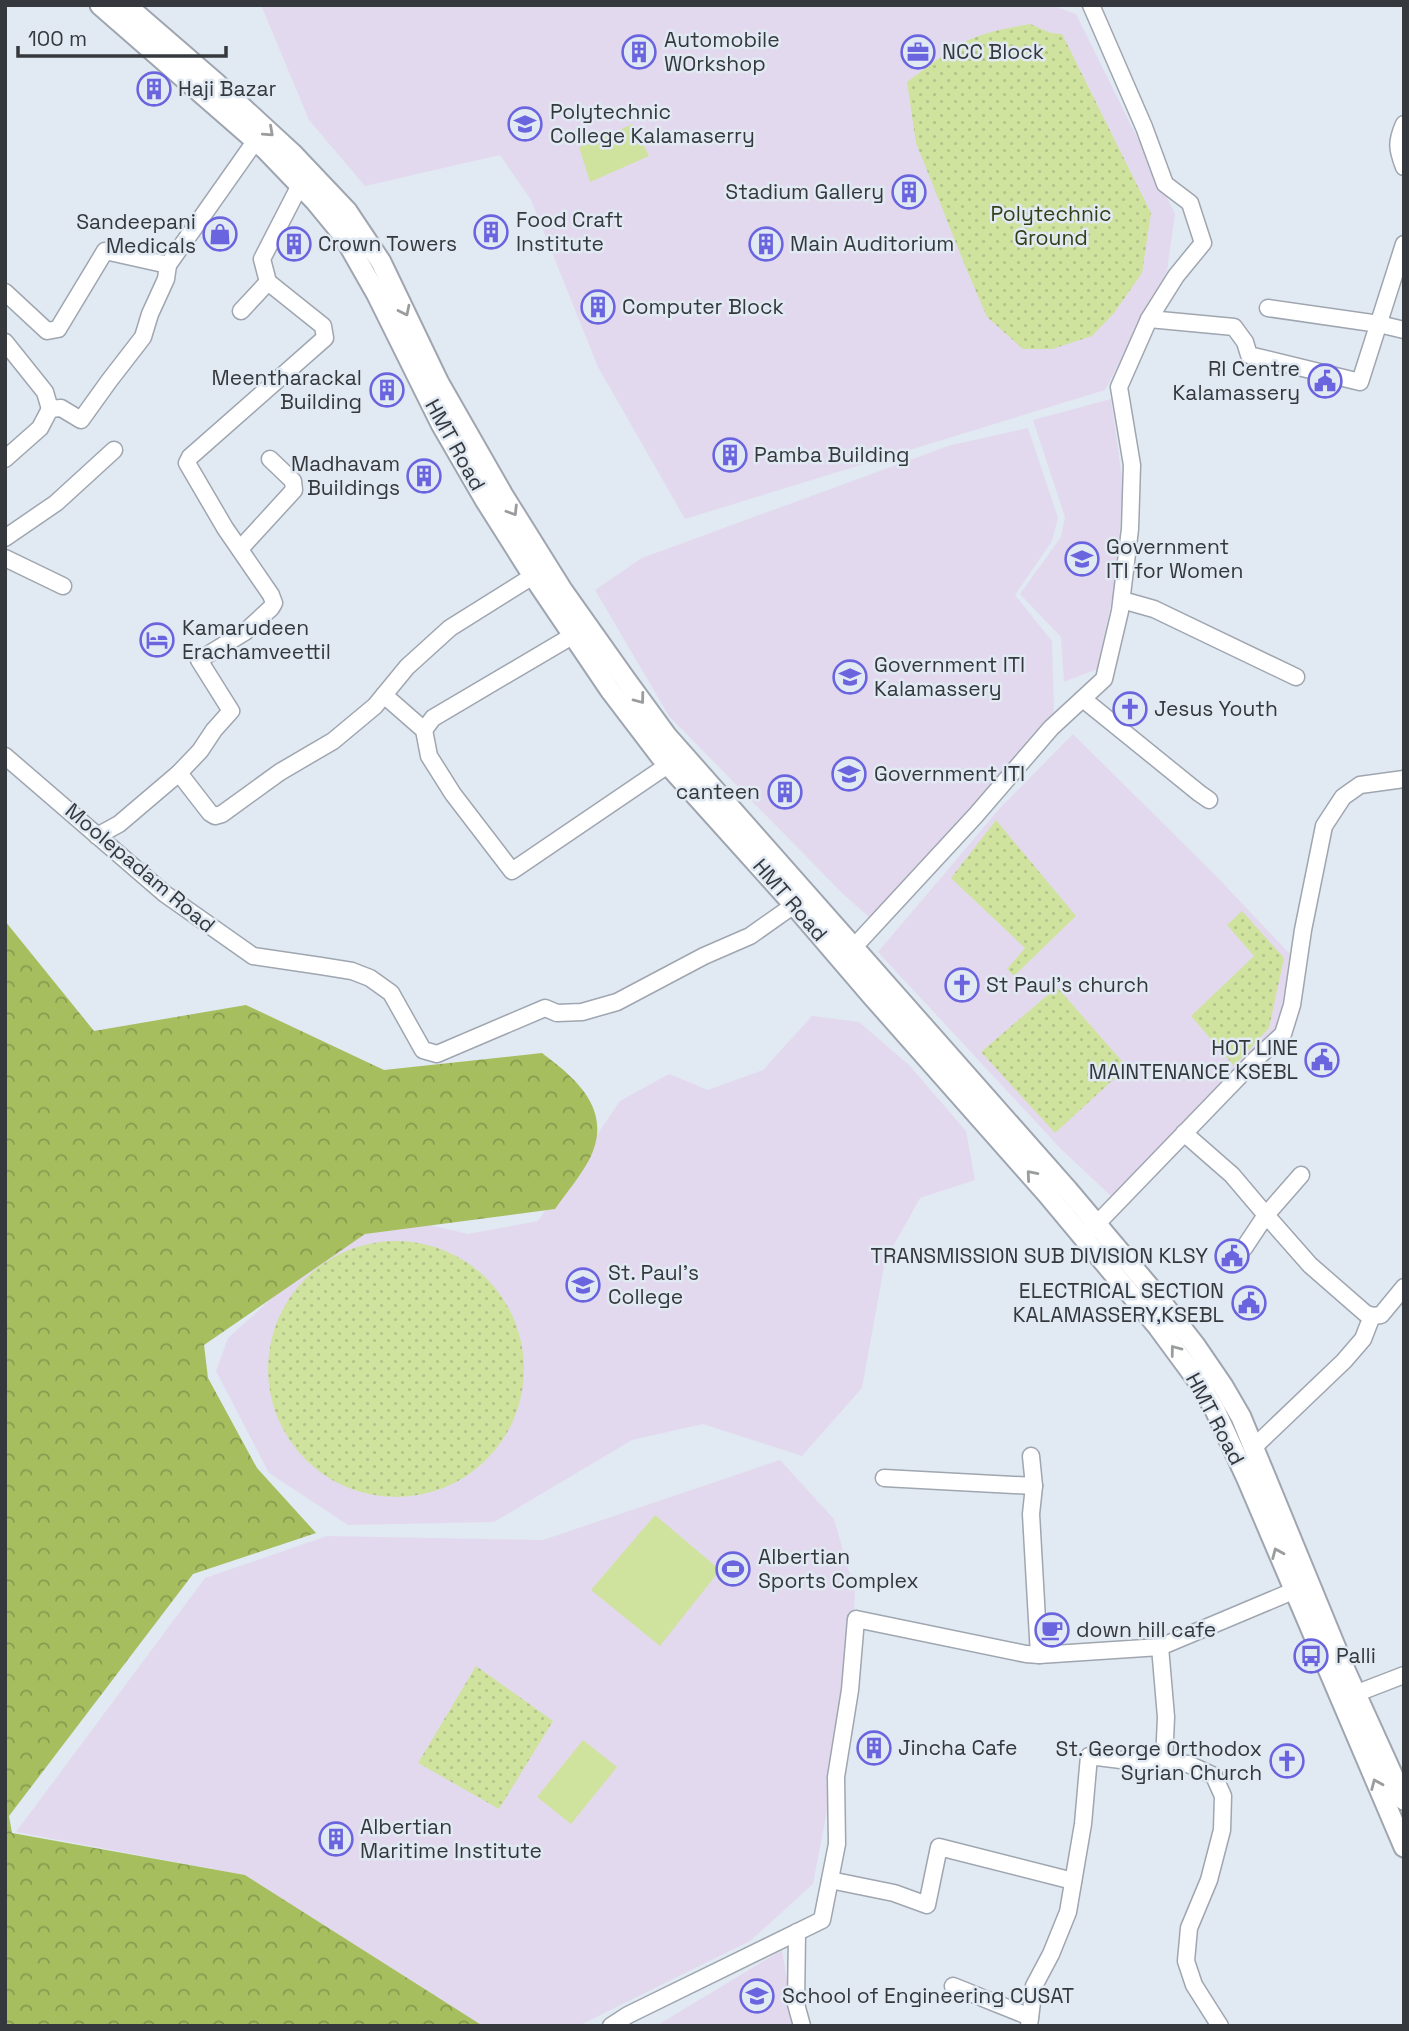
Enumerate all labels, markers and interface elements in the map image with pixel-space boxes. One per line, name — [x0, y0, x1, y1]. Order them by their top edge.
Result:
scale bar — [18, 14, 226, 58]
text: 100 m — [28, 25, 87, 52]
place label: Automobile WOrkshop — [664, 26, 780, 77]
building icon: Automobile WOrkshop — [620, 33, 658, 71]
office icon: NCC Block — [899, 33, 937, 71]
place label: NCC Block — [942, 38, 1044, 65]
building icon: Haji Bazar — [135, 70, 173, 108]
place label: Haji Bazar — [178, 75, 276, 102]
place label: Polytechnic College Kalamaserry — [550, 98, 755, 149]
school or university icon: Polytechnic College Kalamaserry — [506, 105, 544, 143]
one-way arrow — [261, 123, 274, 136]
building icon: Stadium Gallery — [890, 173, 928, 211]
place label: Stadium Gallery — [725, 178, 884, 205]
park label: Polytechnic Ground — [991, 200, 1111, 251]
place label: Food Craft Institute — [516, 206, 623, 257]
place label: Sandeepani Medicals — [76, 208, 196, 259]
building icon: Food Craft Institute — [472, 213, 510, 251]
shop icon: Sandeepani Medicals — [201, 215, 239, 253]
building icon: Crown Towers — [275, 225, 313, 263]
building icon: Main Auditorium — [747, 225, 785, 263]
place label: Crown Towers — [318, 230, 457, 257]
place label: Main Auditorium — [790, 230, 954, 257]
building icon: Computer Block — [579, 288, 617, 326]
place label: Computer Block — [622, 293, 784, 320]
one-way arrow — [397, 304, 411, 316]
place label: RI Centre Kalamassery — [1173, 355, 1300, 406]
public building icon: RI Centre Kalamassery — [1306, 362, 1344, 400]
place label: Meentharackal Building — [212, 364, 362, 415]
building icon: Meentharackal Building — [368, 371, 406, 409]
street label: HMT Road — [419, 394, 492, 495]
building icon: Pamba Building — [711, 436, 749, 474]
place label: Pamba Building — [754, 441, 910, 468]
place label: Madhavam Buildings — [291, 450, 400, 501]
building icon: Madhavam Buildings — [405, 457, 443, 495]
one-way arrow — [505, 503, 518, 516]
place label: Government ITI for Women — [1106, 533, 1243, 584]
school or university icon: Government ITI for Women — [1063, 540, 1101, 578]
place label: Kamarudeen Erachamveettil — [182, 614, 331, 665]
hotel icon: Kamarudeen Erachamveettil — [138, 621, 176, 659]
place label: Government ITI Kalamassery — [874, 651, 1025, 702]
school or university icon: Government ITI Kalamassery — [831, 658, 869, 696]
church icon: Jesus Youth — [1111, 690, 1149, 728]
one-way arrow — [632, 692, 645, 704]
place label: Jesus Youth — [1154, 695, 1278, 722]
school or university icon: Government ITI — [830, 755, 868, 793]
place label: Government ITI — [874, 760, 1025, 787]
building icon: canteen — [766, 773, 804, 811]
place label: canteen — [676, 778, 760, 805]
street label: Moolepadam Road — [60, 797, 221, 938]
street label: HMT Road — [747, 853, 834, 947]
church icon: St Paul's church — [943, 966, 981, 1004]
place label: St Paul's church — [986, 971, 1149, 998]
place label: HOT LINE MAINTENANCE KSEBL — [1089, 1034, 1298, 1085]
public building icon: HOT LINE MAINTENANCE KSEBL — [1303, 1041, 1341, 1079]
one-way arrow — [1027, 1170, 1039, 1183]
public building icon: TRANSMISSION SUB DIVISION KLSY — [1213, 1237, 1251, 1275]
place label: TRANSMISSION SUB DIVISION KLSY — [871, 1242, 1208, 1269]
place label: St. Paul's College — [608, 1259, 699, 1310]
school or university icon: St. Paul's College — [564, 1266, 602, 1304]
place label: ELECTRICAL SECTION KALAMASSERY,KSEBL — [1013, 1277, 1224, 1328]
public building icon: ELECTRICAL SECTION KALAMASSERY,KSEBL — [1230, 1284, 1268, 1322]
one-way arrow — [1171, 1346, 1184, 1358]
street label: HMT Road — [1180, 1368, 1251, 1470]
place label: Albertian Sports Complex — [758, 1543, 919, 1594]
one-way arrow — [1272, 1547, 1286, 1559]
sports icon: Albertian Sports Complex — [714, 1550, 752, 1588]
cafe icon: down hill cafe — [1033, 1611, 1071, 1649]
place label: down hill cafe — [1076, 1616, 1216, 1643]
bus stop icon: Palli — [1292, 1637, 1330, 1675]
place label: Palli — [1336, 1642, 1376, 1669]
building icon: Jincha Cafe — [855, 1729, 893, 1767]
place label: Jincha Cafe — [898, 1734, 1018, 1761]
place label: St. George Orthodox Syrian Church — [1056, 1735, 1262, 1786]
church icon: St. George Orthodox Syrian Church — [1268, 1742, 1306, 1780]
one-way arrow — [1371, 1779, 1385, 1791]
place label: Albertian Maritime Institute — [360, 1813, 542, 1864]
building icon: Albertian Maritime Institute — [317, 1820, 355, 1858]
school or university icon: School of Engineering CUSAT — [738, 1977, 776, 2015]
place label: School of Engineering CUSAT — [782, 1982, 1074, 2009]

